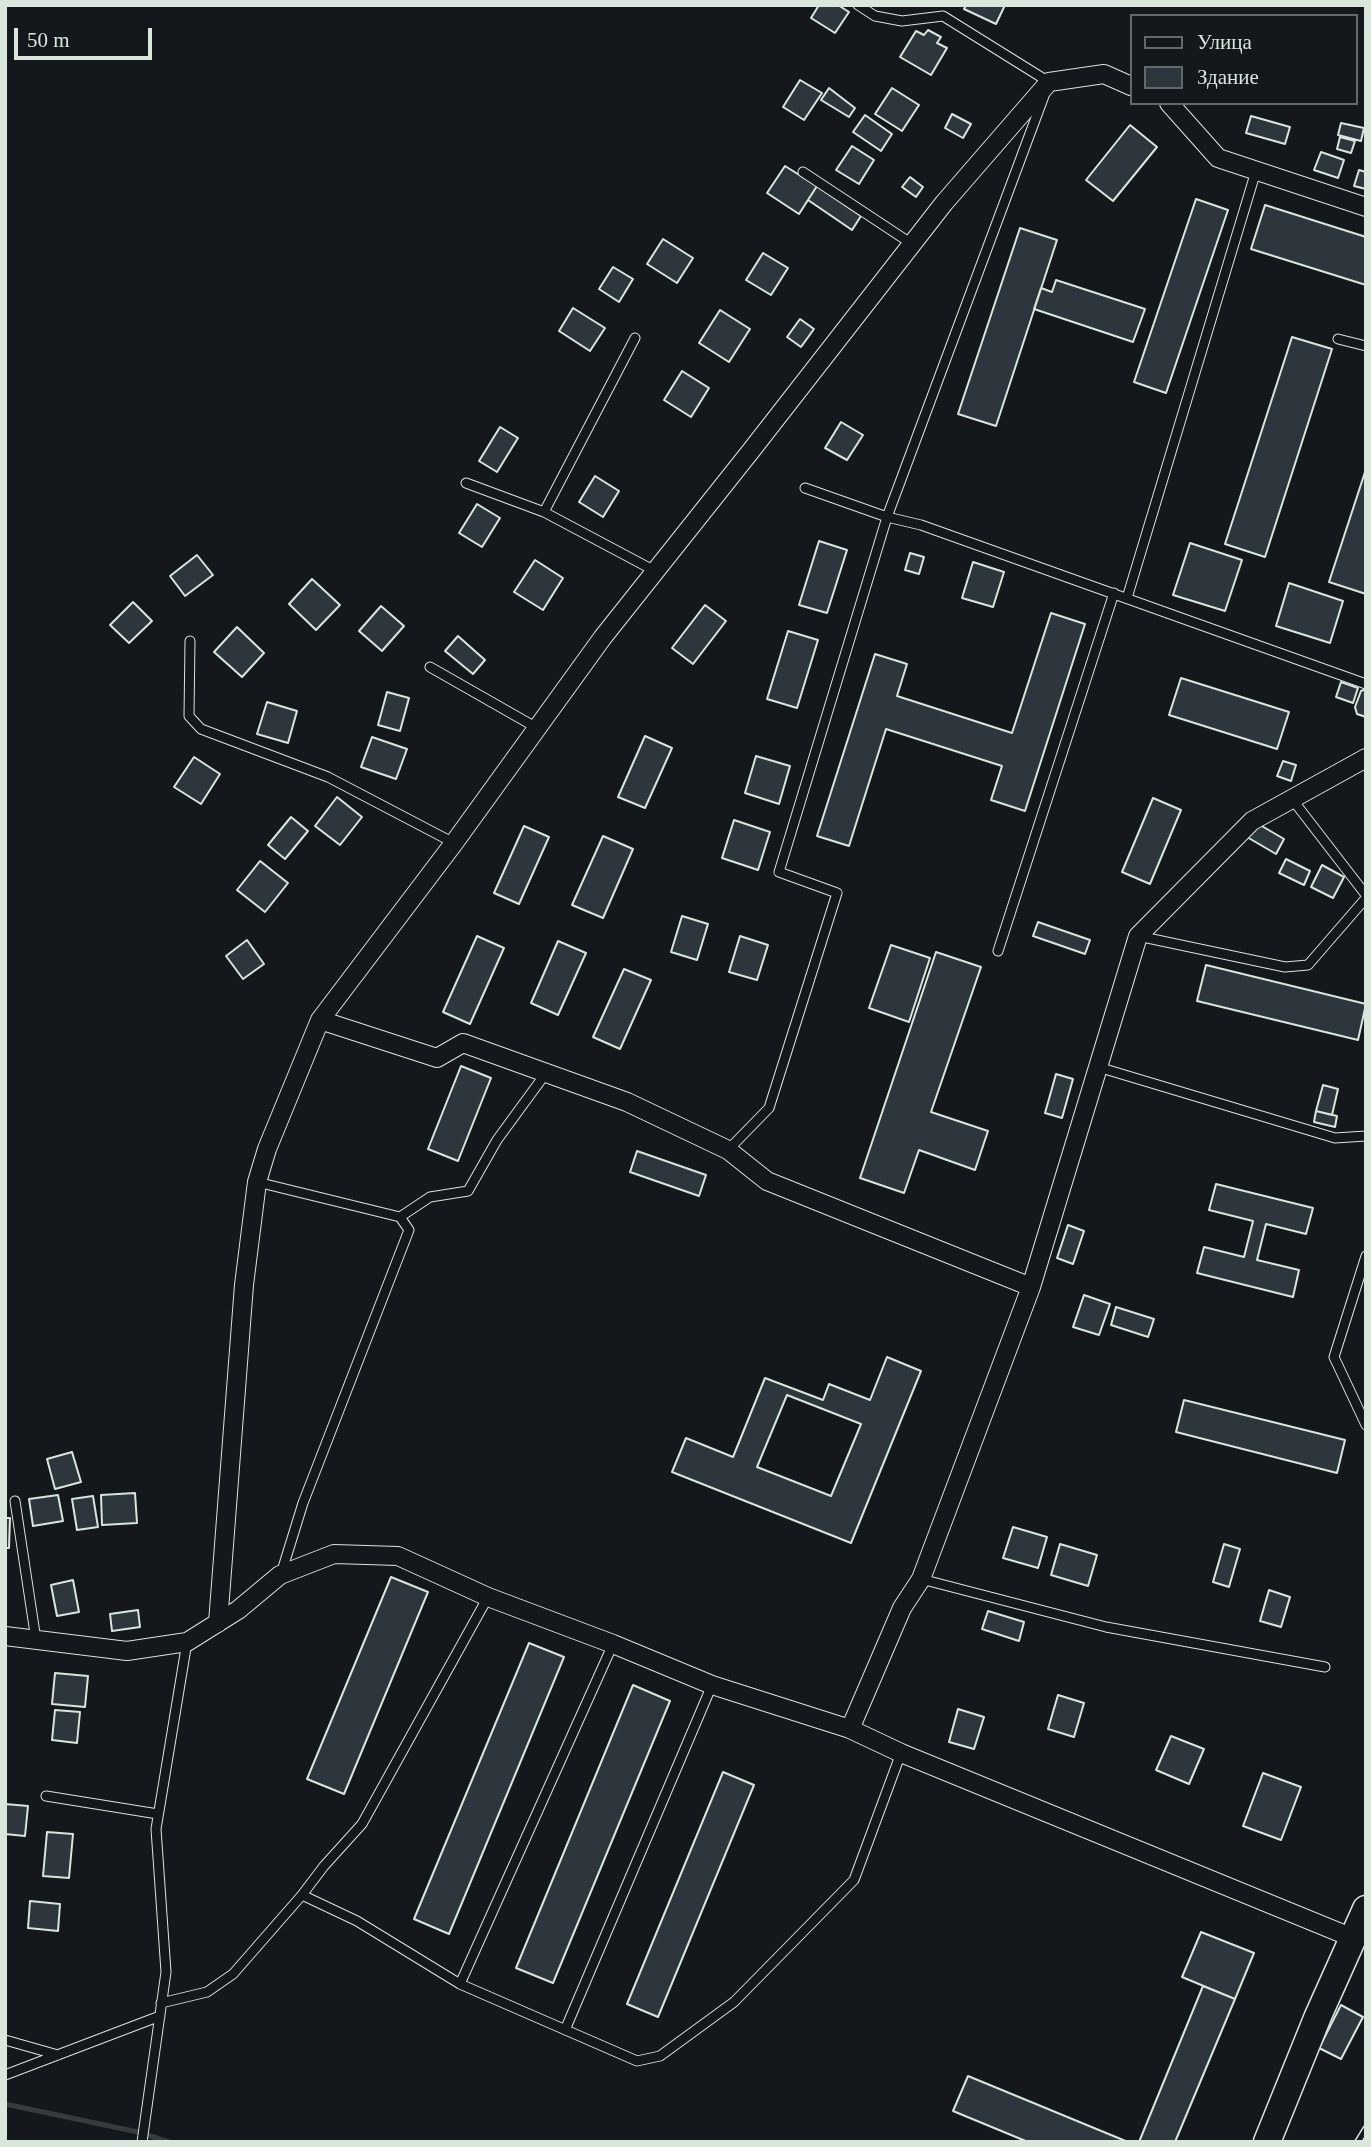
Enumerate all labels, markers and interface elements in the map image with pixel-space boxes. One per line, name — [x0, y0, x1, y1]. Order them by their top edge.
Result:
scale bar — [18, 14, 156, 58]
legend — [1130, 14, 1357, 105]
text: 50 m — [27, 28, 70, 52]
text: Улица — [1197, 30, 1252, 54]
text: Здание — [1197, 65, 1259, 89]

